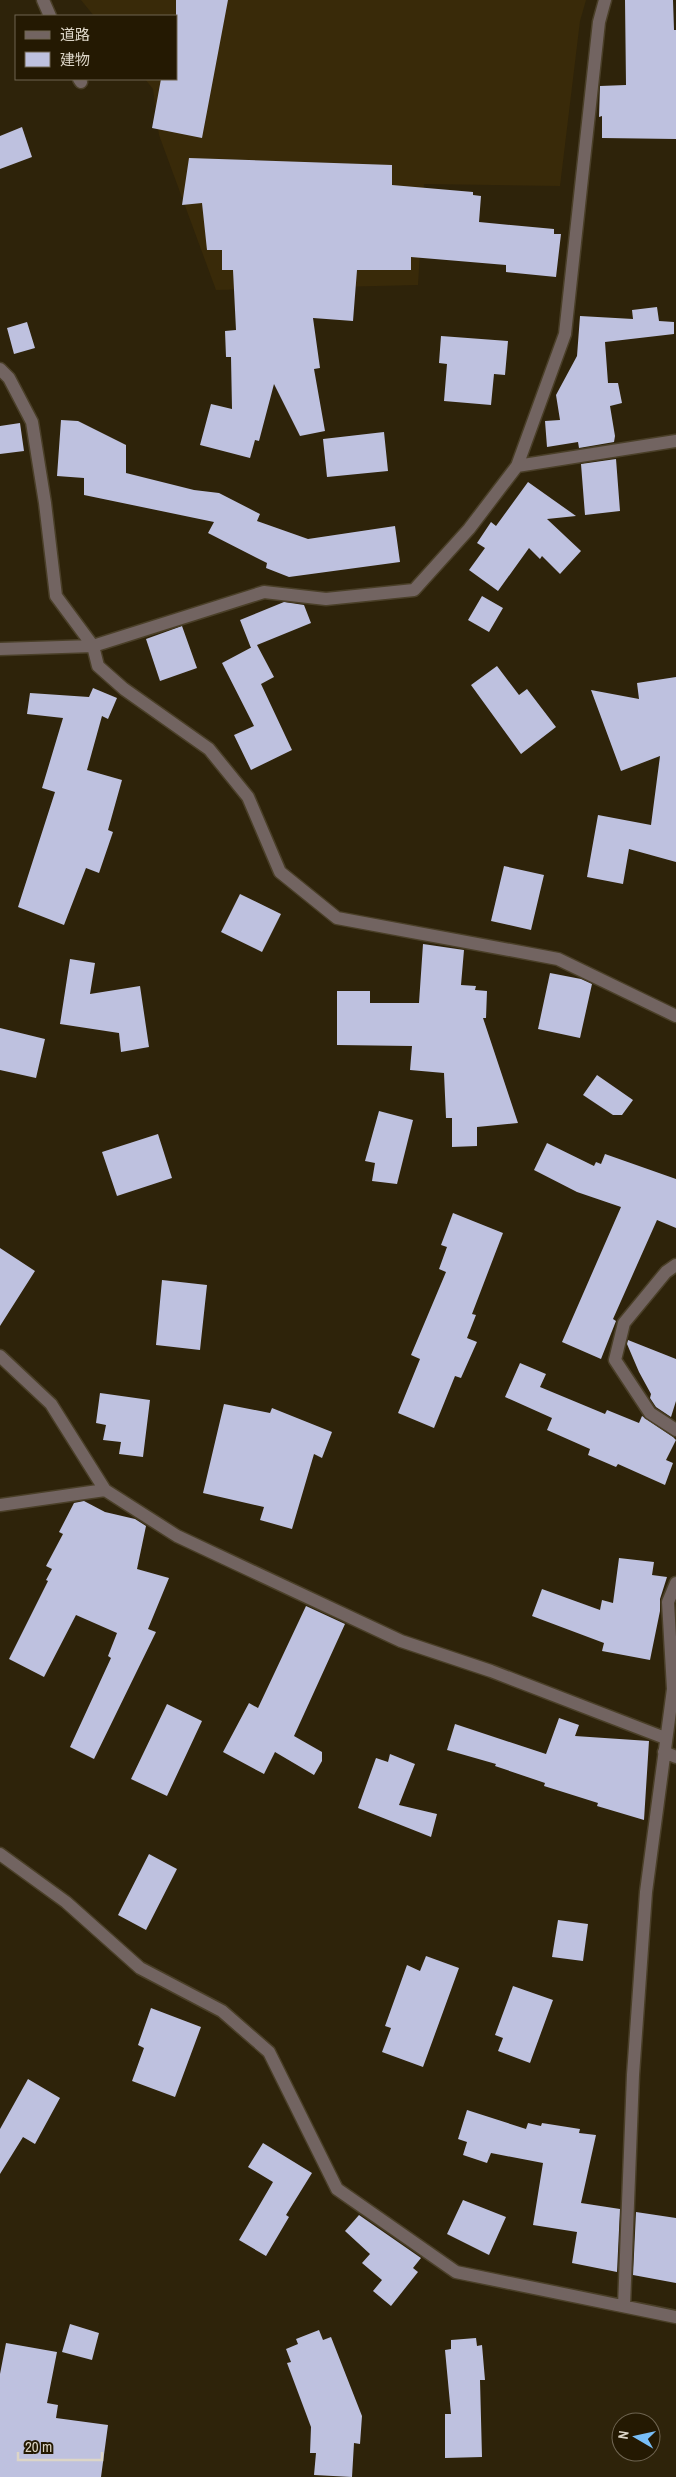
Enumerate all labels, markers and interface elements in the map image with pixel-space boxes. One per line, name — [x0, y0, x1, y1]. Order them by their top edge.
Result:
legend — [15, 15, 178, 80]
text: 道路 — [60, 24, 90, 45]
text: 建物 — [60, 49, 90, 70]
north arrow — [611, 2412, 661, 2462]
text: N — [614, 2429, 633, 2440]
scale bar — [18, 2430, 101, 2462]
text: 20 m — [25, 2436, 52, 2457]

